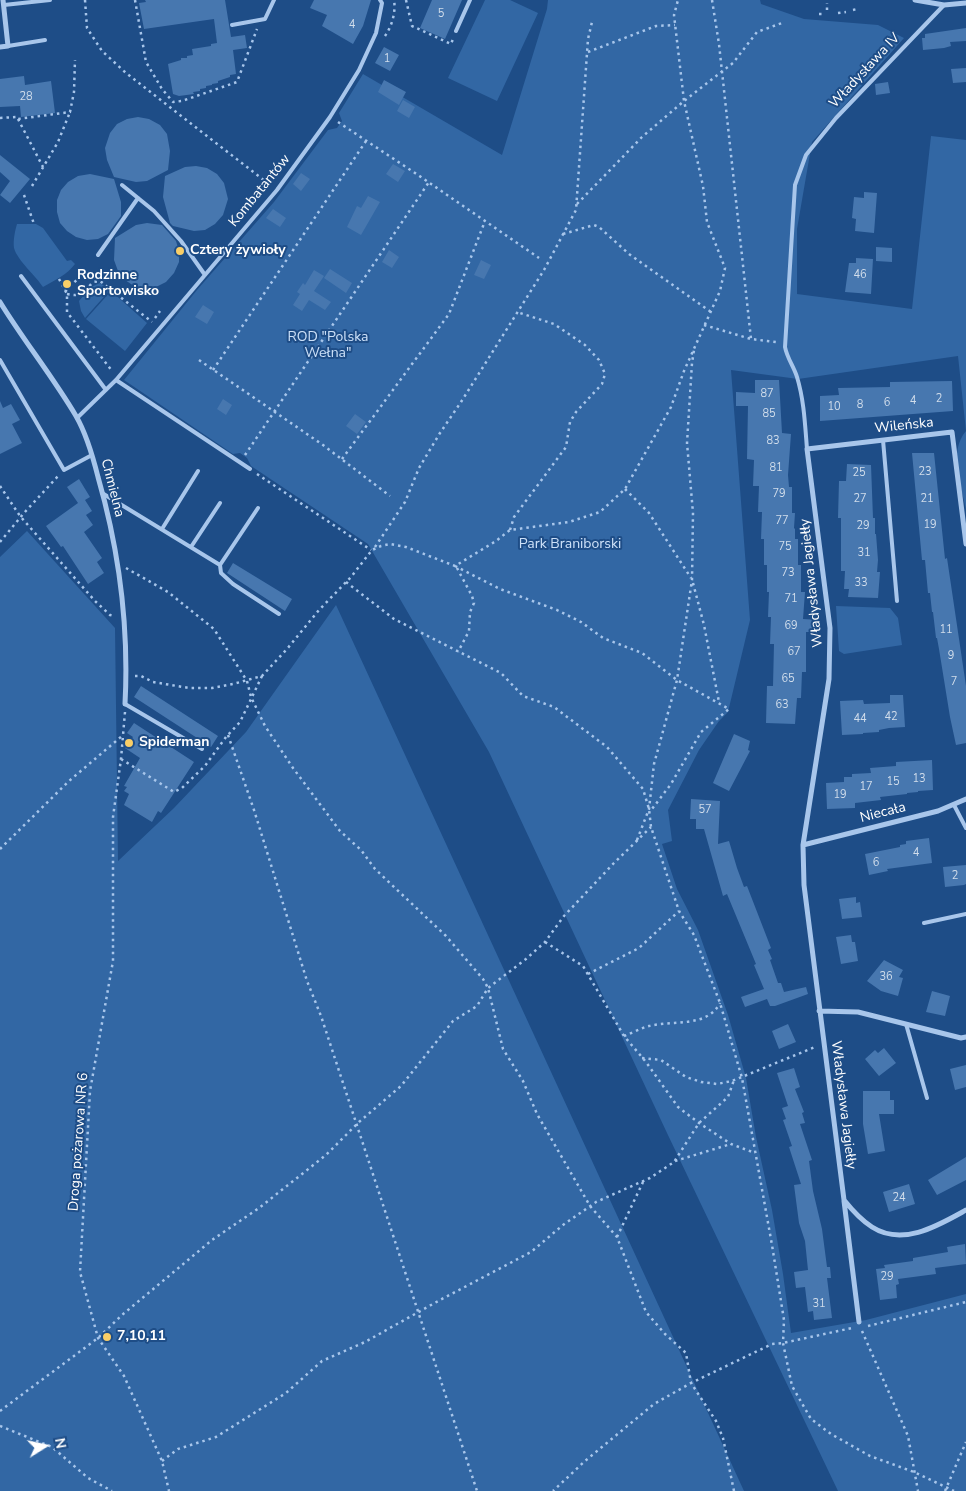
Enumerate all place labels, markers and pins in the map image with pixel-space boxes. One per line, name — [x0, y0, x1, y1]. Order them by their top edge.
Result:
place label: Cztery żywioły — [190, 243, 286, 259]
marker: Cztery żywioły — [174, 245, 186, 257]
place label: Rodzinne Sportowisko — [77, 268, 159, 300]
marker: Rodzinne Sportowisko — [61, 278, 73, 290]
place label: Spiderman — [139, 735, 209, 751]
marker: Spiderman — [123, 737, 135, 749]
place label: 7,10,11 — [117, 1329, 166, 1345]
marker: 7,10,11 — [101, 1331, 113, 1343]

